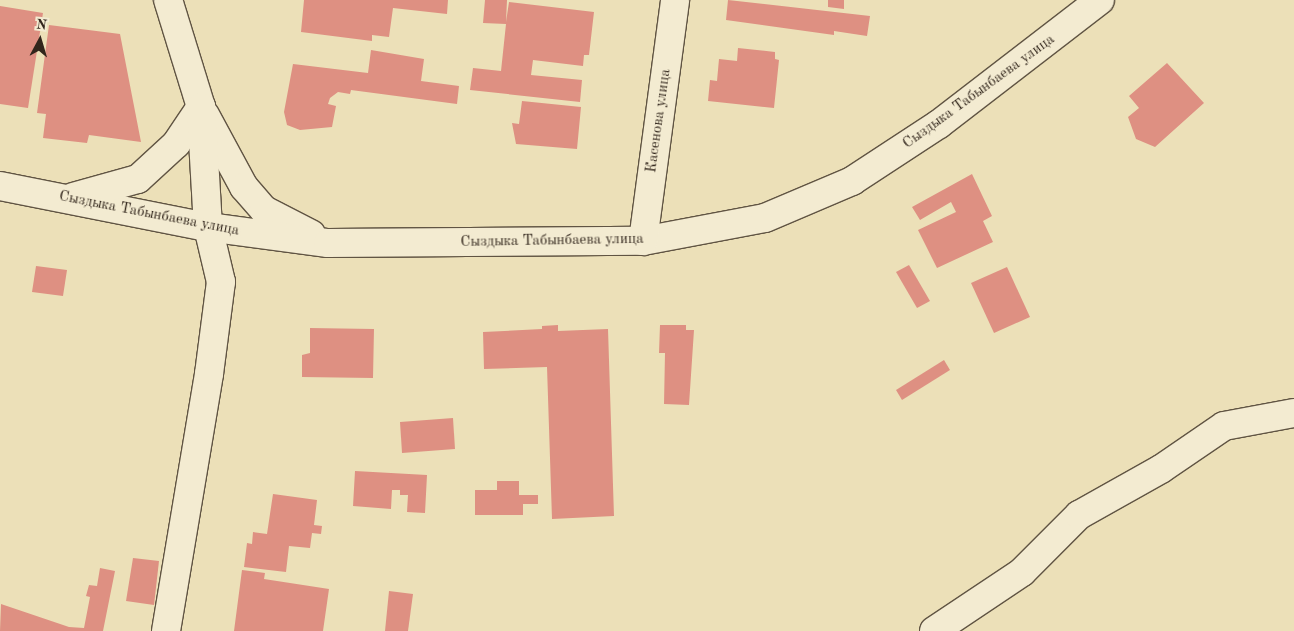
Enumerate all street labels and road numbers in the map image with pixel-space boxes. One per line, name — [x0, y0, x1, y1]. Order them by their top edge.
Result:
street label: Сыздыка Табынбаева улица — [900, 31, 1058, 153]
street label: Касенова улица — [643, 68, 675, 174]
street label: Сыздыка Табынбаева улица — [57, 188, 241, 240]
street label: Сыздыка Табынбаева улица — [460, 230, 644, 252]

